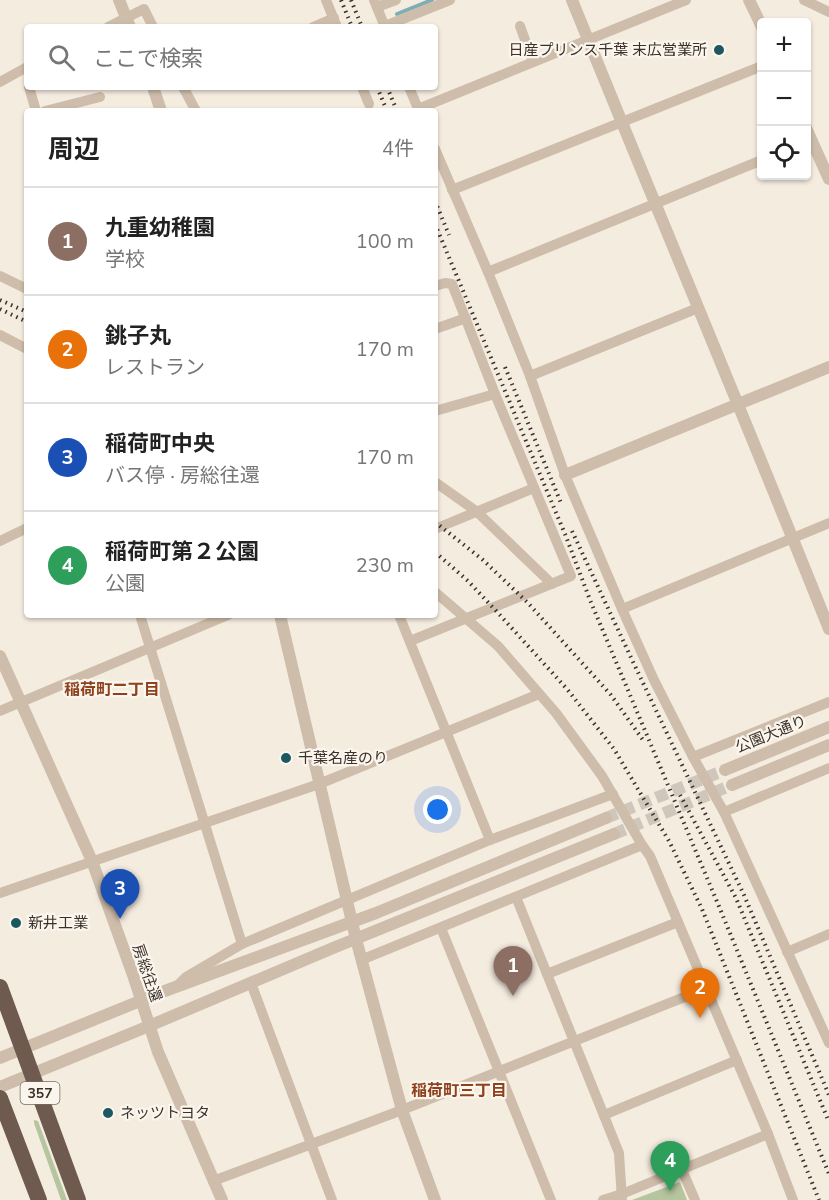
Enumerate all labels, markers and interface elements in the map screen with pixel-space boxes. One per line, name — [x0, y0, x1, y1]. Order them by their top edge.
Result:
map controls — [757, 18, 811, 180]
button: + — [757, 18, 811, 72]
search box — [24, 24, 438, 90]
place label: 日産プリンス千葉 末広営業所 — [508, 40, 707, 60]
icon: search — [45, 41, 78, 74]
marker: 日産プリンス千葉 末広営業所 — [712, 43, 726, 57]
text: ここで検索 — [93, 44, 203, 74]
button: − — [757, 72, 811, 126]
button: locate — [757, 126, 811, 180]
text: 周辺 — [48, 132, 100, 167]
text: 4件 — [382, 135, 414, 162]
text: 九重幼稚園 — [105, 213, 215, 243]
text: 1 — [62, 228, 74, 255]
text: 100 m — [356, 228, 414, 255]
text: 学校 — [105, 246, 145, 273]
text: 銚子丸 — [105, 321, 171, 351]
text: 2 — [62, 336, 74, 363]
text: 170 m — [356, 336, 414, 363]
text: レストラン — [105, 354, 205, 381]
text: 稲荷町中央 — [105, 429, 215, 459]
text: 3 — [62, 444, 74, 471]
text: 170 m — [356, 444, 414, 471]
text: バス停 · 房総往還 — [105, 462, 260, 489]
text: 稲荷町第２公園 — [105, 537, 259, 567]
text: 4 — [62, 552, 74, 579]
text: 230 m — [356, 552, 414, 579]
text: 公園 — [105, 570, 145, 597]
district label: 稲荷町二丁目 — [64, 679, 160, 701]
street label: 公園大通り — [732, 711, 810, 757]
place label: 千葉名産のり — [298, 748, 388, 768]
marker: 千葉名産のり — [279, 751, 293, 765]
your location — [423, 795, 452, 824]
pin: 3 — [100, 870, 140, 919]
place label: 新井工業 — [28, 913, 88, 933]
marker: 新井工業 — [9, 916, 23, 930]
street label: 房総往還 — [128, 941, 166, 1005]
pin: 1 — [494, 946, 532, 996]
pin: 2 — [680, 968, 720, 1018]
district label: 稲荷町三丁目 — [411, 1080, 507, 1102]
road number: 357 — [20, 1082, 60, 1104]
place label: ネッツトヨタ — [120, 1103, 210, 1123]
marker: ネッツトヨタ — [101, 1106, 115, 1120]
pin: 4 — [650, 1142, 690, 1191]

